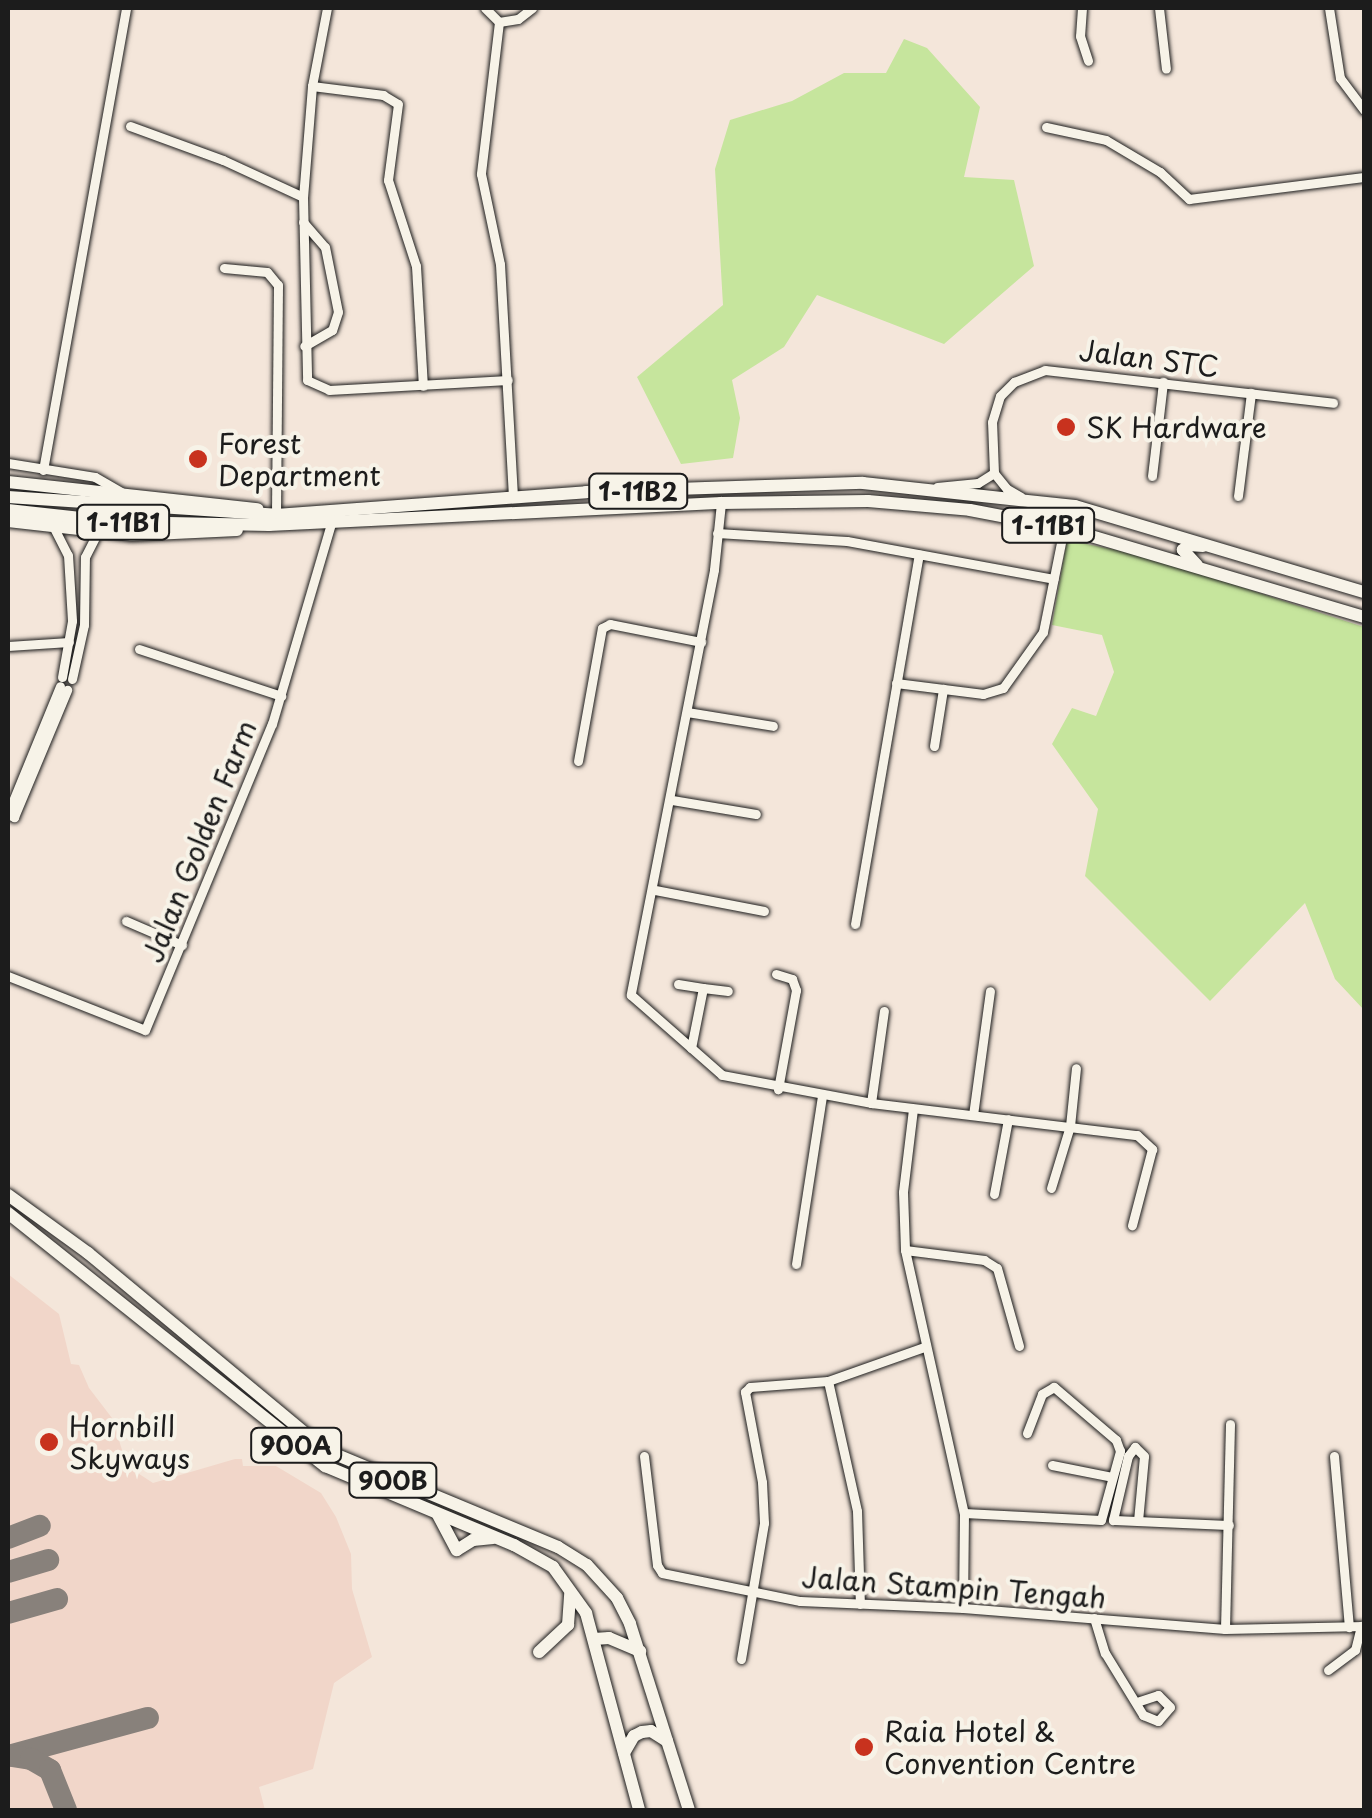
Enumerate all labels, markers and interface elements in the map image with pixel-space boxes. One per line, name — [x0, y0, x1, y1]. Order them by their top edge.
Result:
street label: Jalan STC — [1077, 333, 1221, 383]
place label: SK Hardware — [1086, 410, 1266, 444]
marker: SK Hardware — [1055, 416, 1077, 438]
place label: Forest Department — [218, 426, 381, 492]
marker: Forest Department — [187, 448, 209, 470]
road number: 1-11B2 — [588, 471, 688, 511]
road number: 1-11B1 — [76, 502, 170, 542]
road number: 1-11B1 — [1000, 505, 1096, 545]
street label: Jalan Golden Farm — [135, 715, 263, 967]
place label: Hornbill Skyways — [69, 1409, 190, 1475]
road number: 900A — [248, 1425, 344, 1465]
marker: Hornbill Skyways — [38, 1431, 60, 1453]
road number: 900B — [348, 1460, 438, 1500]
street label: Jalan Stampin Tengah — [800, 1560, 1108, 1614]
place label: Raia Hotel & Convention Centre — [884, 1714, 1136, 1780]
marker: Raia Hotel & Convention Centre — [853, 1736, 875, 1758]

